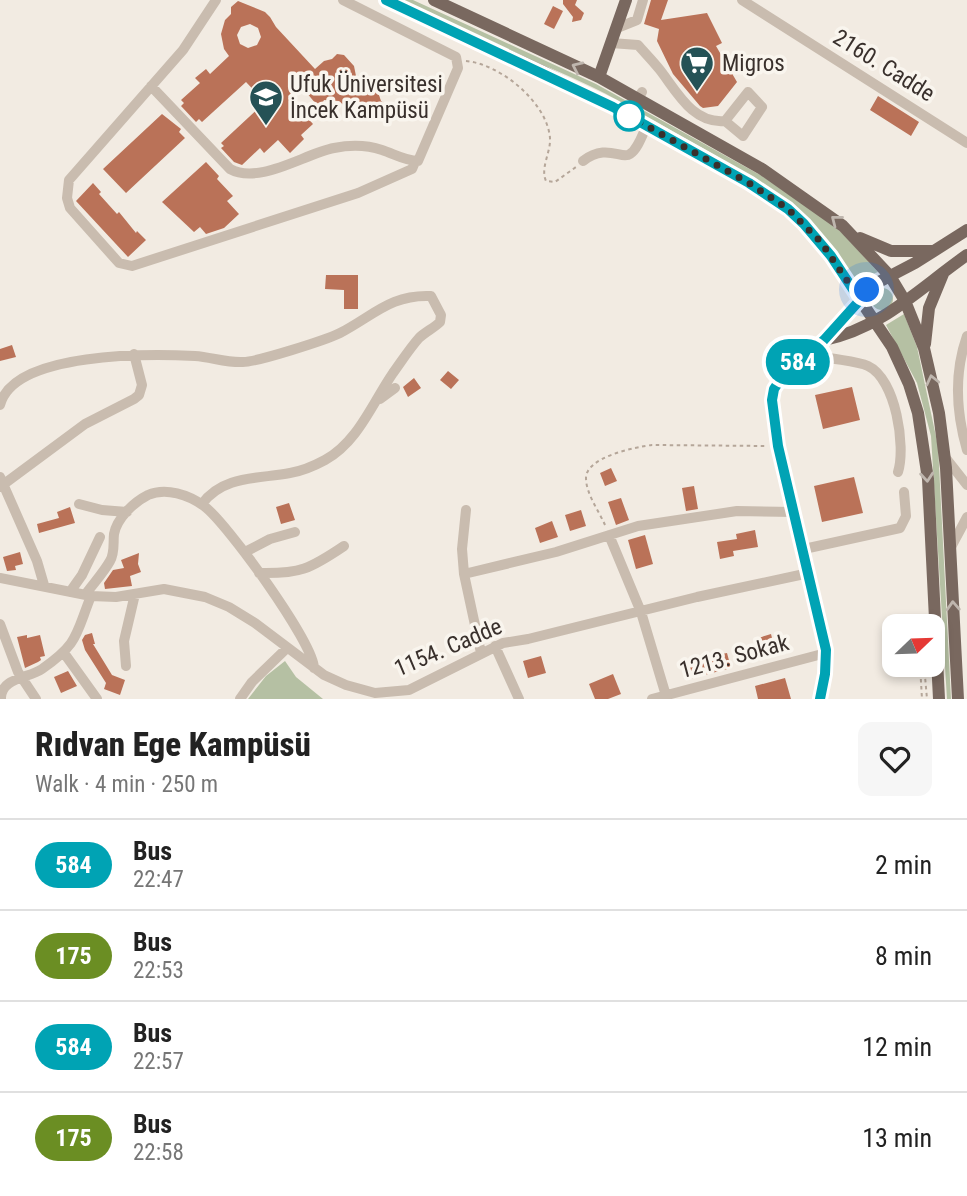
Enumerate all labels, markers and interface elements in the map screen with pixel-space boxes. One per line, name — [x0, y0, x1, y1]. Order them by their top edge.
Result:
street label: 2160. Cadde — [828, 24, 939, 107]
supermarket icon: Migros — [678, 44, 716, 93]
place label: Migros — [722, 50, 785, 77]
one-way arrow — [572, 61, 584, 75]
place label: Ufuk Üniversitesi İncek Kampüsü — [290, 70, 443, 124]
school or university icon: Ufuk Üniversitesi İncek Kampüsü — [247, 78, 285, 127]
unlabelled marker — [614, 101, 644, 131]
one-way arrow — [831, 216, 844, 229]
your location — [849, 272, 884, 307]
line badge: 584 — [758, 339, 838, 385]
text: 584 — [780, 348, 816, 376]
one-way arrow — [926, 374, 940, 386]
one-way arrow — [919, 472, 934, 483]
one-way arrow — [946, 601, 961, 612]
street label: 1154. Cadde — [390, 613, 506, 682]
north arrow — [882, 614, 945, 677]
map controls — [882, 614, 945, 677]
street label: 1213. Sokak — [677, 629, 792, 684]
button: heart — [858, 722, 932, 796]
text: Rıdvan Ege Kampüsü — [35, 725, 311, 764]
text: Walk · 4 min · 250 m — [35, 771, 218, 798]
text: Bus — [133, 836, 172, 866]
text: 2 min — [875, 850, 932, 880]
text: 584 — [55, 851, 92, 879]
text: 22:47 — [133, 866, 184, 893]
text: Bus — [133, 927, 172, 957]
text: 8 min — [875, 941, 932, 971]
text: 175 — [55, 942, 92, 970]
text: 22:53 — [133, 957, 184, 984]
text: Bus — [133, 1018, 172, 1048]
text: 12 min — [862, 1032, 932, 1062]
text: 584 — [55, 1033, 92, 1061]
text: 22:57 — [133, 1048, 184, 1075]
text: Bus — [133, 1109, 172, 1139]
text: 13 min — [862, 1123, 932, 1153]
text: 175 — [55, 1124, 92, 1152]
text: 22:58 — [133, 1139, 184, 1166]

